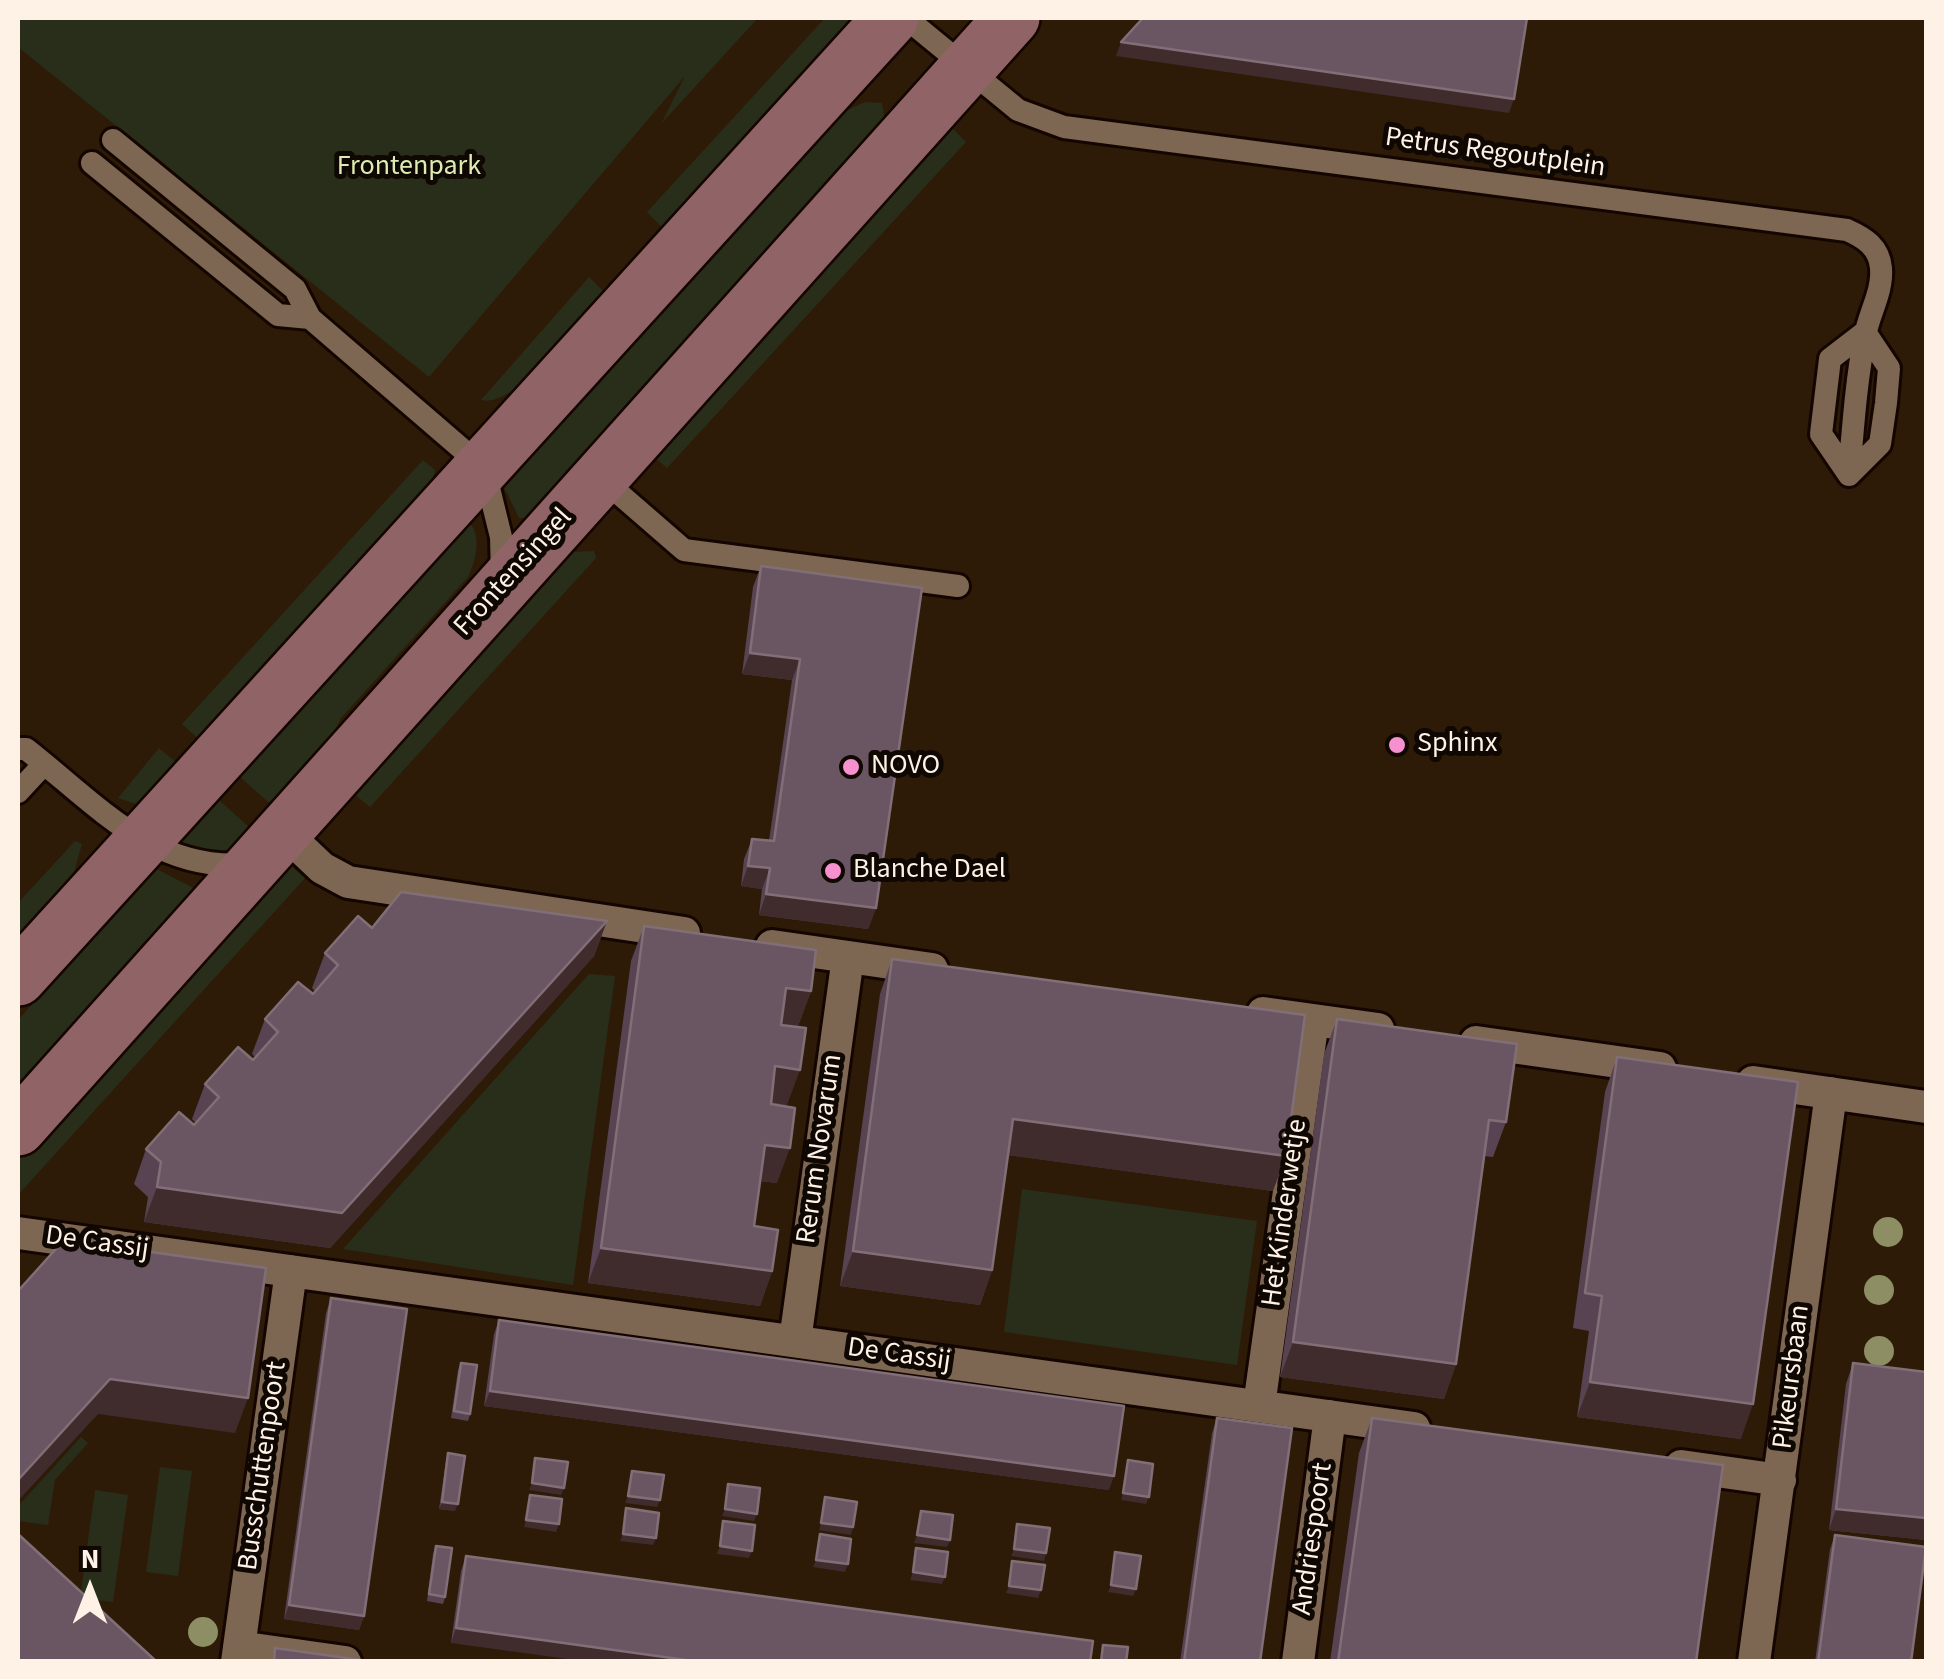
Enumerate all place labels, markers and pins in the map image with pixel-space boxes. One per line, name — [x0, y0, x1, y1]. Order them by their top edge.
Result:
place label: Sphinx — [1417, 728, 1497, 762]
marker: Sphinx — [1386, 734, 1408, 756]
place label: NOVO — [871, 750, 940, 784]
marker: NOVO — [840, 756, 862, 778]
place label: Blanche Dael — [853, 854, 1006, 888]
marker: Blanche Dael — [822, 860, 844, 882]

